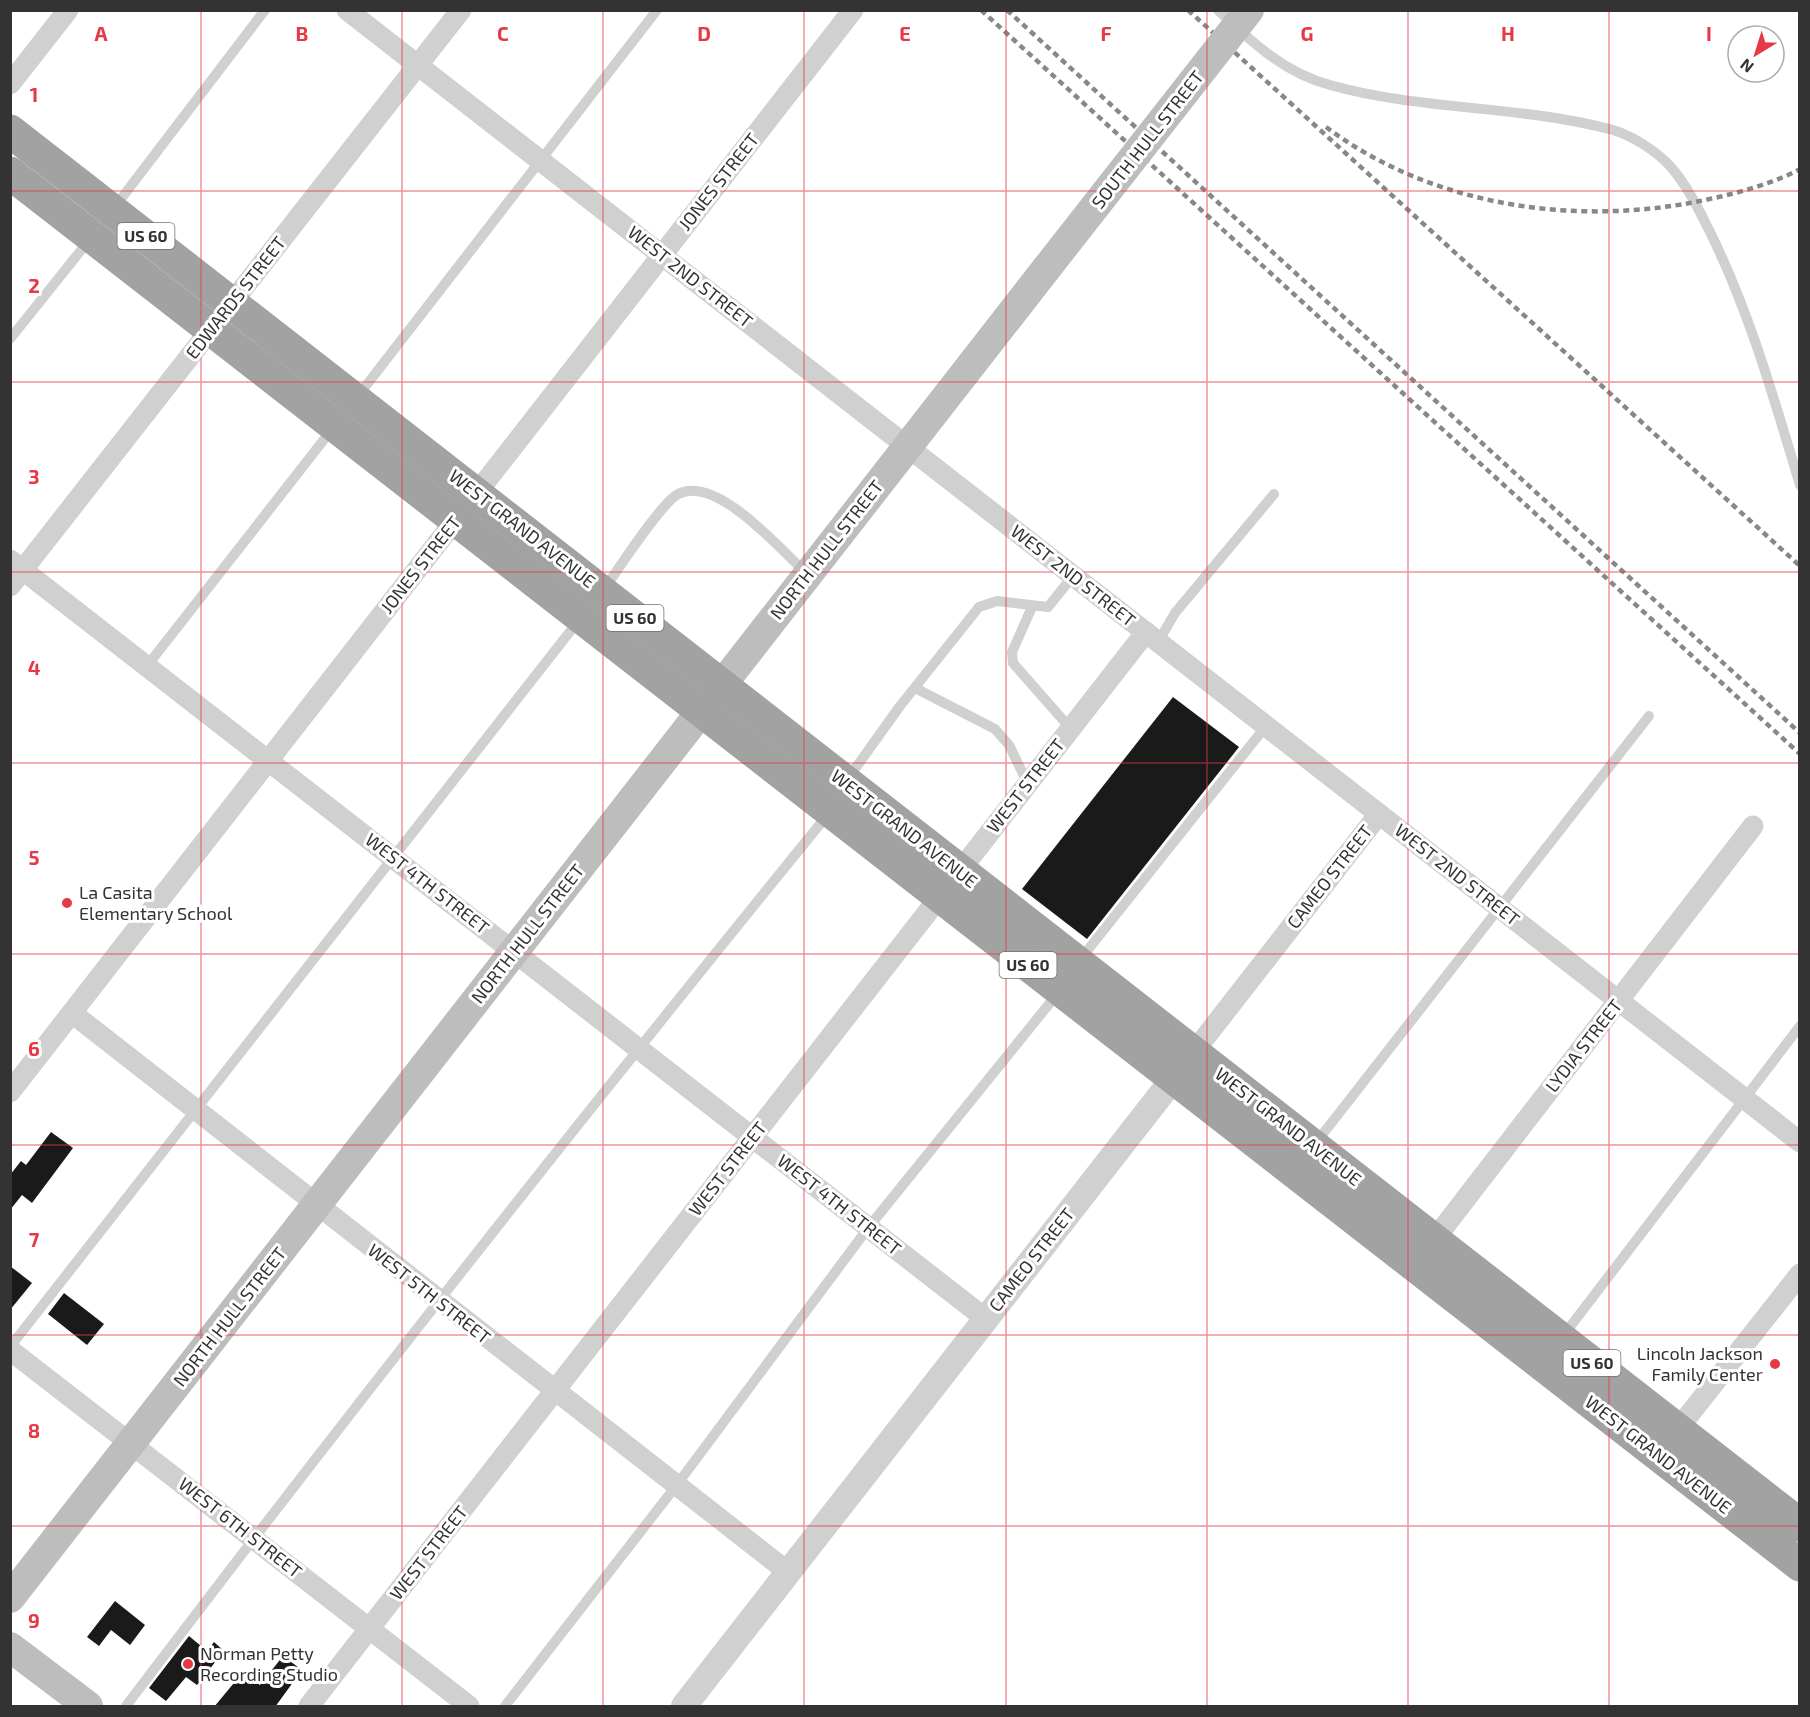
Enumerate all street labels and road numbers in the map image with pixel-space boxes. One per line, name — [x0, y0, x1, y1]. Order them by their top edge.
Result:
street label: SOUTH HULL STREET — [1087, 66, 1208, 213]
street label: JONES STREET — [673, 128, 763, 234]
street label: WEST 2ND STREET — [624, 221, 758, 332]
road number: US 60 — [118, 223, 174, 249]
street label: EDWARDS STREET — [181, 231, 290, 363]
street label: WEST GRAND AVENUE — [445, 464, 600, 592]
street label: NORTH HULL STREET — [765, 475, 888, 623]
street label: JONES STREET — [375, 511, 465, 617]
street label: WEST 2ND STREET — [1007, 520, 1141, 631]
road number: US 60 — [606, 605, 664, 631]
street label: WEST STREET — [982, 733, 1069, 837]
street label: WEST GRAND AVENUE — [827, 764, 982, 892]
street label: WEST 2ND STREET — [1391, 819, 1525, 930]
street label: CAMEO STREET — [1282, 820, 1377, 933]
street label: WEST 4TH STREET — [361, 828, 494, 939]
street label: NORTH HULL STREET — [466, 859, 589, 1007]
road number: US 60 — [1000, 952, 1056, 978]
street label: LYDIA STREET — [1540, 994, 1627, 1096]
street label: WEST GRAND AVENUE — [1211, 1062, 1366, 1190]
street label: WEST STREET — [684, 1116, 771, 1220]
street label: WEST 4TH STREET — [773, 1149, 906, 1260]
street label: CAMEO STREET — [984, 1203, 1079, 1316]
street label: WEST 5TH STREET — [364, 1238, 496, 1348]
street label: NORTH HULL STREET — [168, 1242, 291, 1390]
road number: US 60 — [1564, 1350, 1620, 1376]
street label: WEST GRAND AVENUE — [1581, 1390, 1736, 1518]
street label: WEST 6TH STREET — [175, 1472, 307, 1583]
street label: WEST STREET — [385, 1500, 472, 1604]

